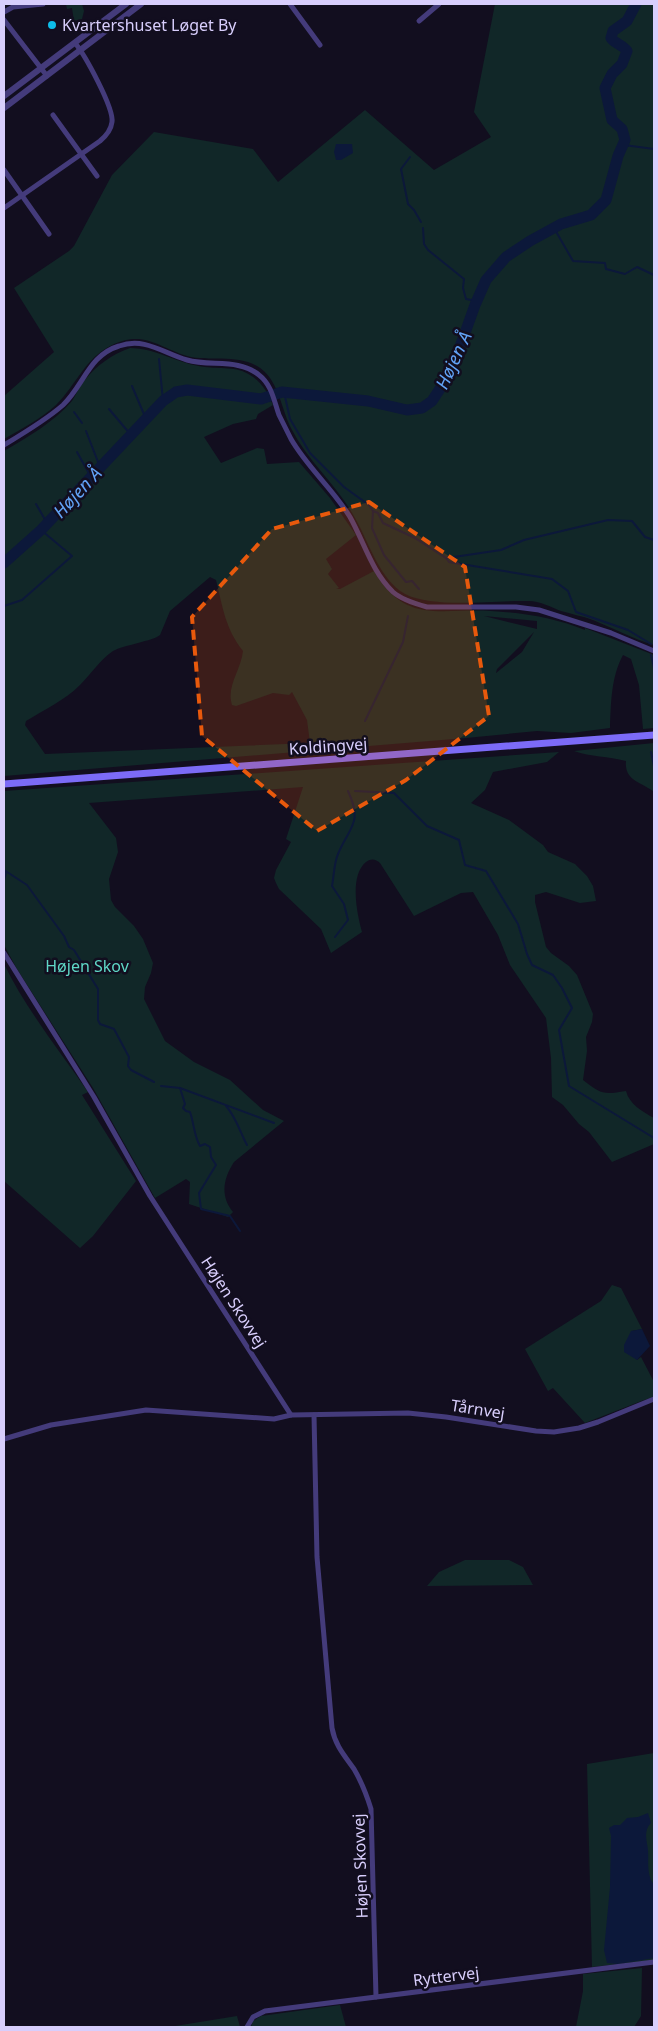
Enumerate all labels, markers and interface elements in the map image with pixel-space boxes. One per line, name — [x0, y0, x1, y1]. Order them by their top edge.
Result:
place label: Kvartershuset Løget By — [62, 14, 237, 36]
marker: Kvartershuset Løget By — [46, 19, 58, 31]
water label: Højen Å — [429, 327, 477, 393]
water label: Højen Å — [47, 461, 107, 523]
street label: Koldingvej — [288, 732, 368, 760]
park label: Højen Skov — [45, 955, 130, 977]
street label: Højen Skovvej — [196, 1252, 272, 1352]
street label: Tårnvej — [449, 1394, 507, 1424]
street label: Højen Skovvej — [347, 1813, 373, 1919]
street label: Ryttervej — [412, 1961, 480, 1991]

